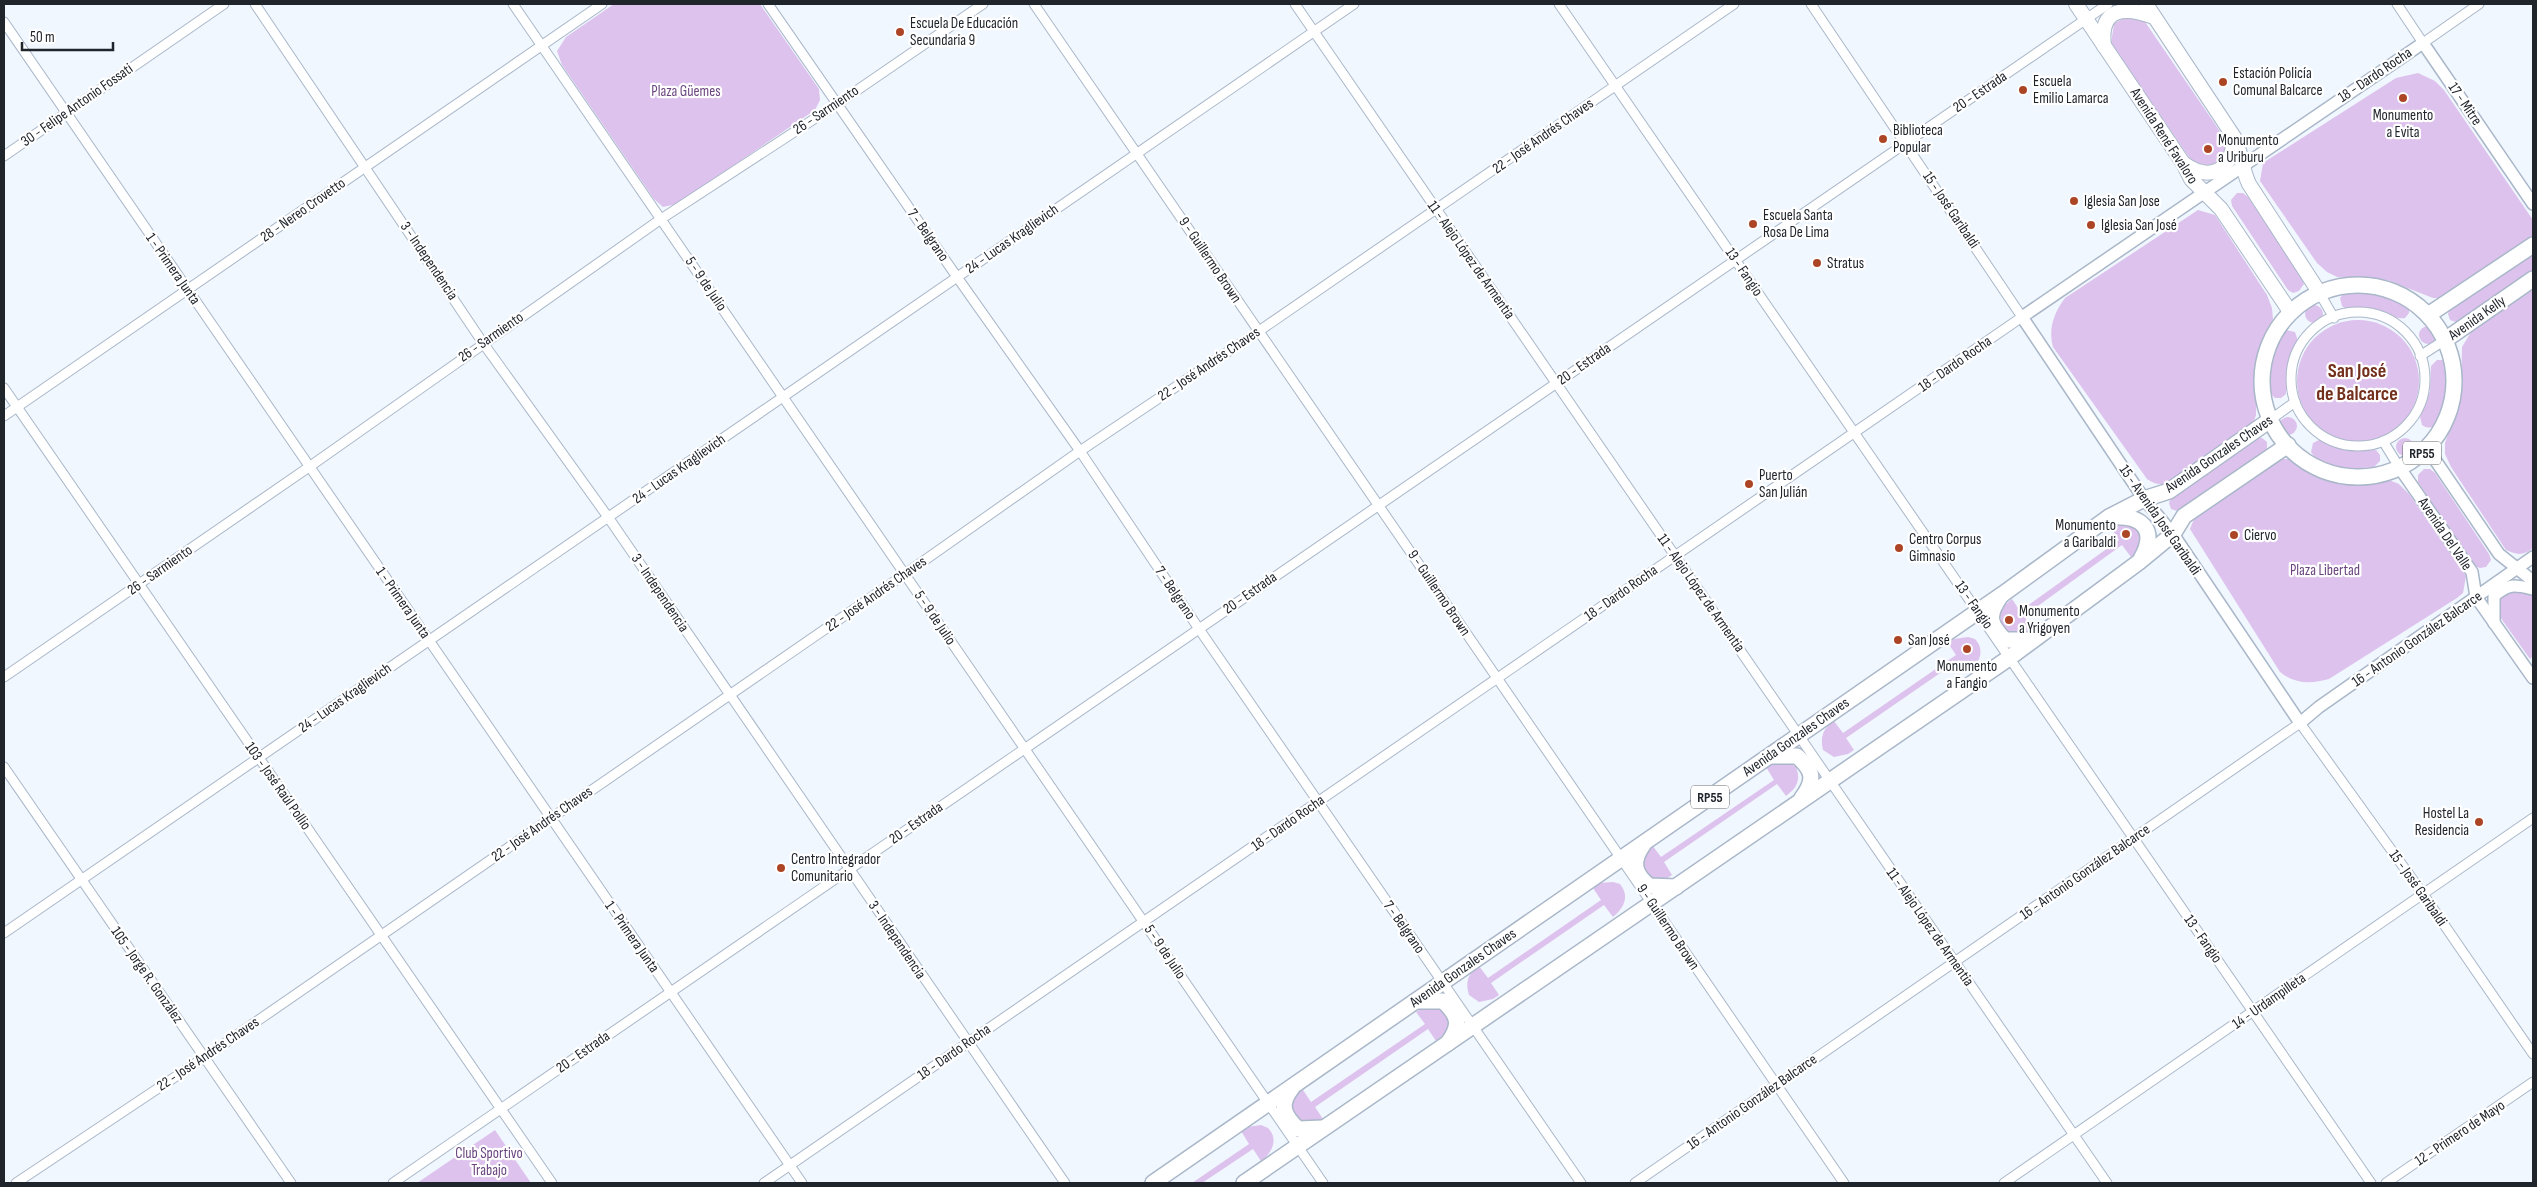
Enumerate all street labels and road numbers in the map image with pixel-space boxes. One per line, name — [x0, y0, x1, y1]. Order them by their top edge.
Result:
street label: 18 - Dardo Rocha — [2334, 43, 2416, 107]
street label: 30 - Felipe Antonio Fossati — [17, 59, 137, 151]
street label: 20 - Estrada — [1949, 67, 2011, 117]
street label: 17 - Mitre — [2444, 79, 2486, 129]
street label: 26 - Sarmiento — [790, 81, 862, 139]
street label: Avenida René Favaloro — [2125, 83, 2202, 188]
street label: 22 - José Andrés Chaves — [1489, 94, 1597, 178]
street label: 15 - José Garibaldi — [1918, 168, 1984, 252]
street label: 28 - Nereo Crovetto — [257, 174, 349, 246]
street label: 11 - Alejo López de Armentia — [1423, 197, 1519, 323]
street label: 24 - Lucas Kraglievich — [962, 200, 1062, 278]
street label: 7 - Belgrano — [903, 205, 953, 265]
street label: 9 - Guillermo Brown — [1174, 213, 1246, 307]
street label: 3 - Independencia — [396, 218, 462, 304]
street label: 1 - Primera Junta — [141, 230, 205, 309]
street label: 13 - Fangio — [1721, 244, 1767, 300]
street label: 5 - 9 de Julio — [681, 253, 731, 315]
street label: Avenida Kelly — [2444, 291, 2509, 345]
street label: 26 - Sarmiento — [455, 308, 527, 366]
street label: 22 - José Andrés Chaves — [1154, 323, 1264, 405]
street label: 18 - Dardo Rocha — [1915, 332, 1996, 396]
street label: 20 - Estrada — [1553, 339, 1615, 389]
street label: Avenida Gonzales Chaves — [2161, 411, 2277, 498]
street label: 24 - Lucas Kraglievich — [629, 430, 729, 508]
road number: RP55 — [2403, 442, 2441, 464]
street label: 15 - Avenida José Garibaldi — [2115, 461, 2205, 579]
street label: Avenida Del Valle — [2413, 493, 2476, 574]
street label: 11 - Alejo López de Armentia — [1653, 530, 1749, 656]
street label: 26 - Sarmiento — [124, 541, 196, 599]
street label: 9 - Guillermo Brown — [1403, 546, 1475, 640]
street label: 3 - Independencia — [627, 550, 693, 636]
street label: 22 - José Andrés Chaves — [822, 552, 930, 636]
street label: 18 - Dardo Rocha — [1581, 561, 1662, 625]
street label: 7 - Belgrano — [1150, 563, 1200, 623]
street label: 1 - Primera Junta — [371, 564, 435, 643]
street label: 20 - Estrada — [1219, 568, 1281, 618]
street label: 13 - Fangio — [1951, 577, 1997, 633]
street label: 5 - 9 de Julio — [910, 587, 960, 649]
street label: 16 - Antonio González Balcarce — [2348, 587, 2486, 691]
street label: 24 - Lucas Kraglievich — [295, 659, 395, 737]
street label: Avenida Gonzales Chaves — [1738, 693, 1853, 781]
street label: 103 - José Raúl Pollio — [241, 738, 315, 834]
street label: 22 - José Andrés Chaves — [488, 782, 596, 866]
road number: RP55 — [1691, 786, 1729, 809]
street label: 18 - Dardo Rocha — [1248, 791, 1329, 855]
street label: 20 - Estrada — [885, 798, 947, 848]
street label: 16 - Antonio González Balcarce — [2016, 820, 2154, 924]
street label: 15 - José Garibaldi — [2385, 846, 2451, 930]
street label: 11 - Alejo López de Armentia — [1882, 864, 1978, 990]
street label: 9 - Guillermo Brown — [1632, 880, 1704, 974]
street label: 3 - Independencia — [864, 897, 930, 983]
street label: 7 - Belgrano — [1379, 897, 1429, 957]
street label: 1 - Primera Junta — [600, 898, 664, 977]
street label: 13 - Fangio — [2180, 911, 2226, 967]
street label: 5 - 9 de Julio — [1140, 921, 1190, 983]
street label: 105 - Jorge R. González — [107, 923, 188, 1027]
street label: Avenida Gonzales Chaves — [1405, 924, 1520, 1012]
street label: 14 - Urdampilleta — [2228, 968, 2310, 1033]
street label: 22 - José Andrés Chaves — [153, 1013, 263, 1095]
street label: 18 - Dardo Rocha — [914, 1020, 995, 1084]
street label: 20 - Estrada — [552, 1027, 614, 1077]
street label: 16 - Antonio González Balcarce — [1683, 1050, 1821, 1154]
street label: 12 - Primero de Mayo — [2411, 1096, 2509, 1170]

